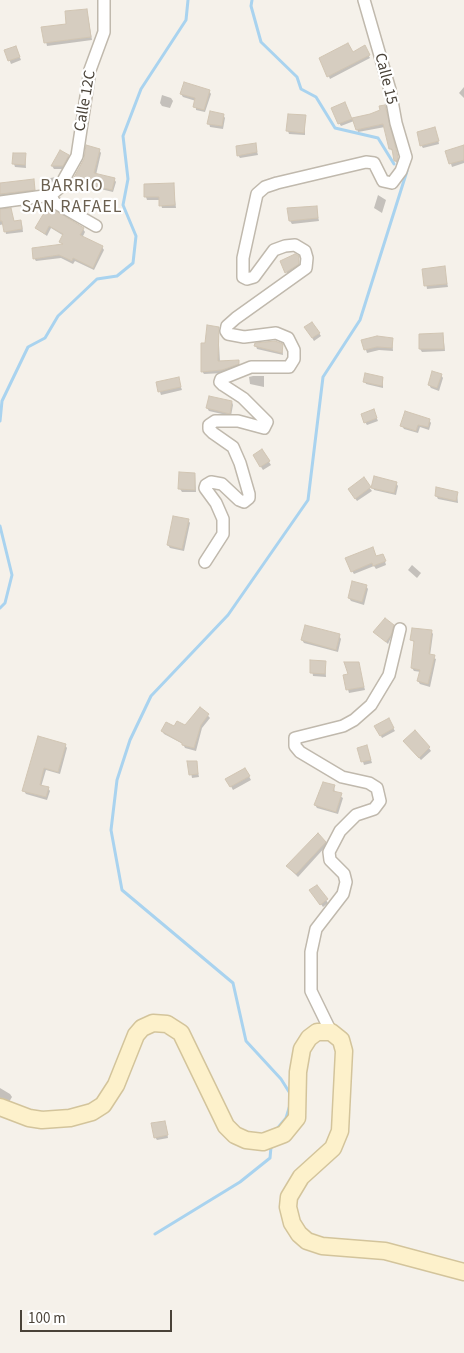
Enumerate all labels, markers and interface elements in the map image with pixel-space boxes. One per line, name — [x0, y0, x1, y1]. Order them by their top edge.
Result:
street label: Calle 15 — [369, 51, 401, 107]
street label: Calle 12C — [71, 69, 101, 133]
district label: BARRIO SAN RAFAEL — [20, 176, 124, 218]
scale bar — [22, 1300, 175, 1332]
text: 100 m — [28, 1308, 66, 1329]

